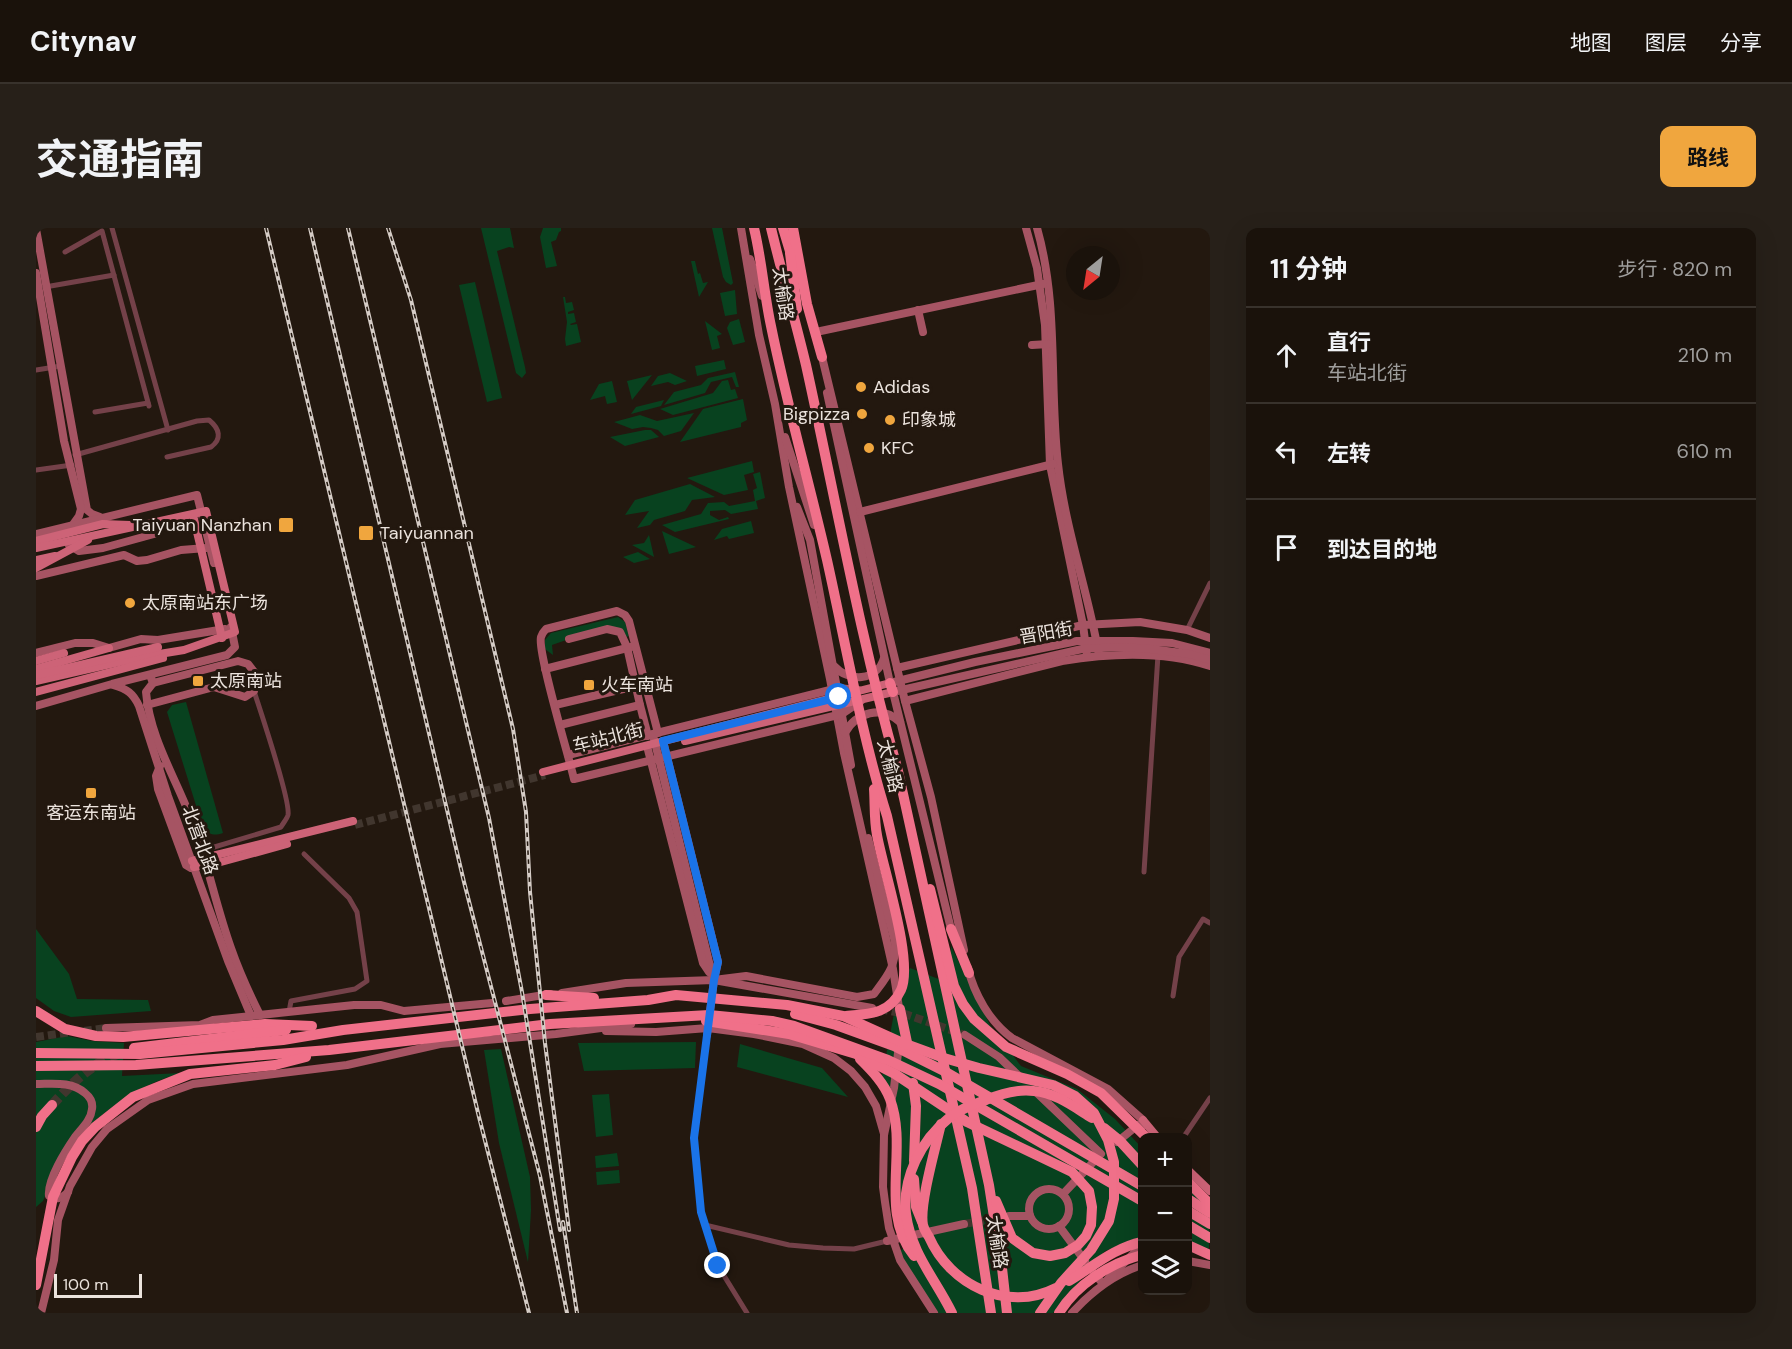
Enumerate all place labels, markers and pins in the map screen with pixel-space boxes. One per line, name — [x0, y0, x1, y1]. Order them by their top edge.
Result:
place label: Adidas — [873, 375, 930, 399]
marker: Adidas — [854, 380, 868, 394]
place label: Bigpizza — [783, 402, 850, 426]
marker: Bigpizza — [855, 407, 869, 421]
place label: 印象城 — [902, 408, 956, 432]
marker: 印象城 — [883, 413, 897, 427]
place label: KFC — [881, 436, 914, 460]
marker: KFC — [862, 441, 876, 455]
place label: Taiyuan Nanzhan — [133, 513, 272, 537]
marker: Taiyuan Nanzhan — [277, 516, 295, 534]
place label: Taiyuannan — [380, 521, 474, 545]
marker: Taiyuannan — [357, 524, 375, 542]
place label: 太原南站东广场 — [142, 591, 268, 615]
marker: 太原南站东广场 — [123, 596, 137, 610]
place label: 太原南站 — [210, 669, 282, 693]
place label: 火车南站 — [601, 673, 673, 697]
marker: 太原南站 — [191, 674, 205, 688]
marker: 火车南站 — [582, 678, 596, 692]
marker: 客运东南站 — [84, 786, 98, 800]
place label: 客运东南站 — [46, 801, 136, 825]

